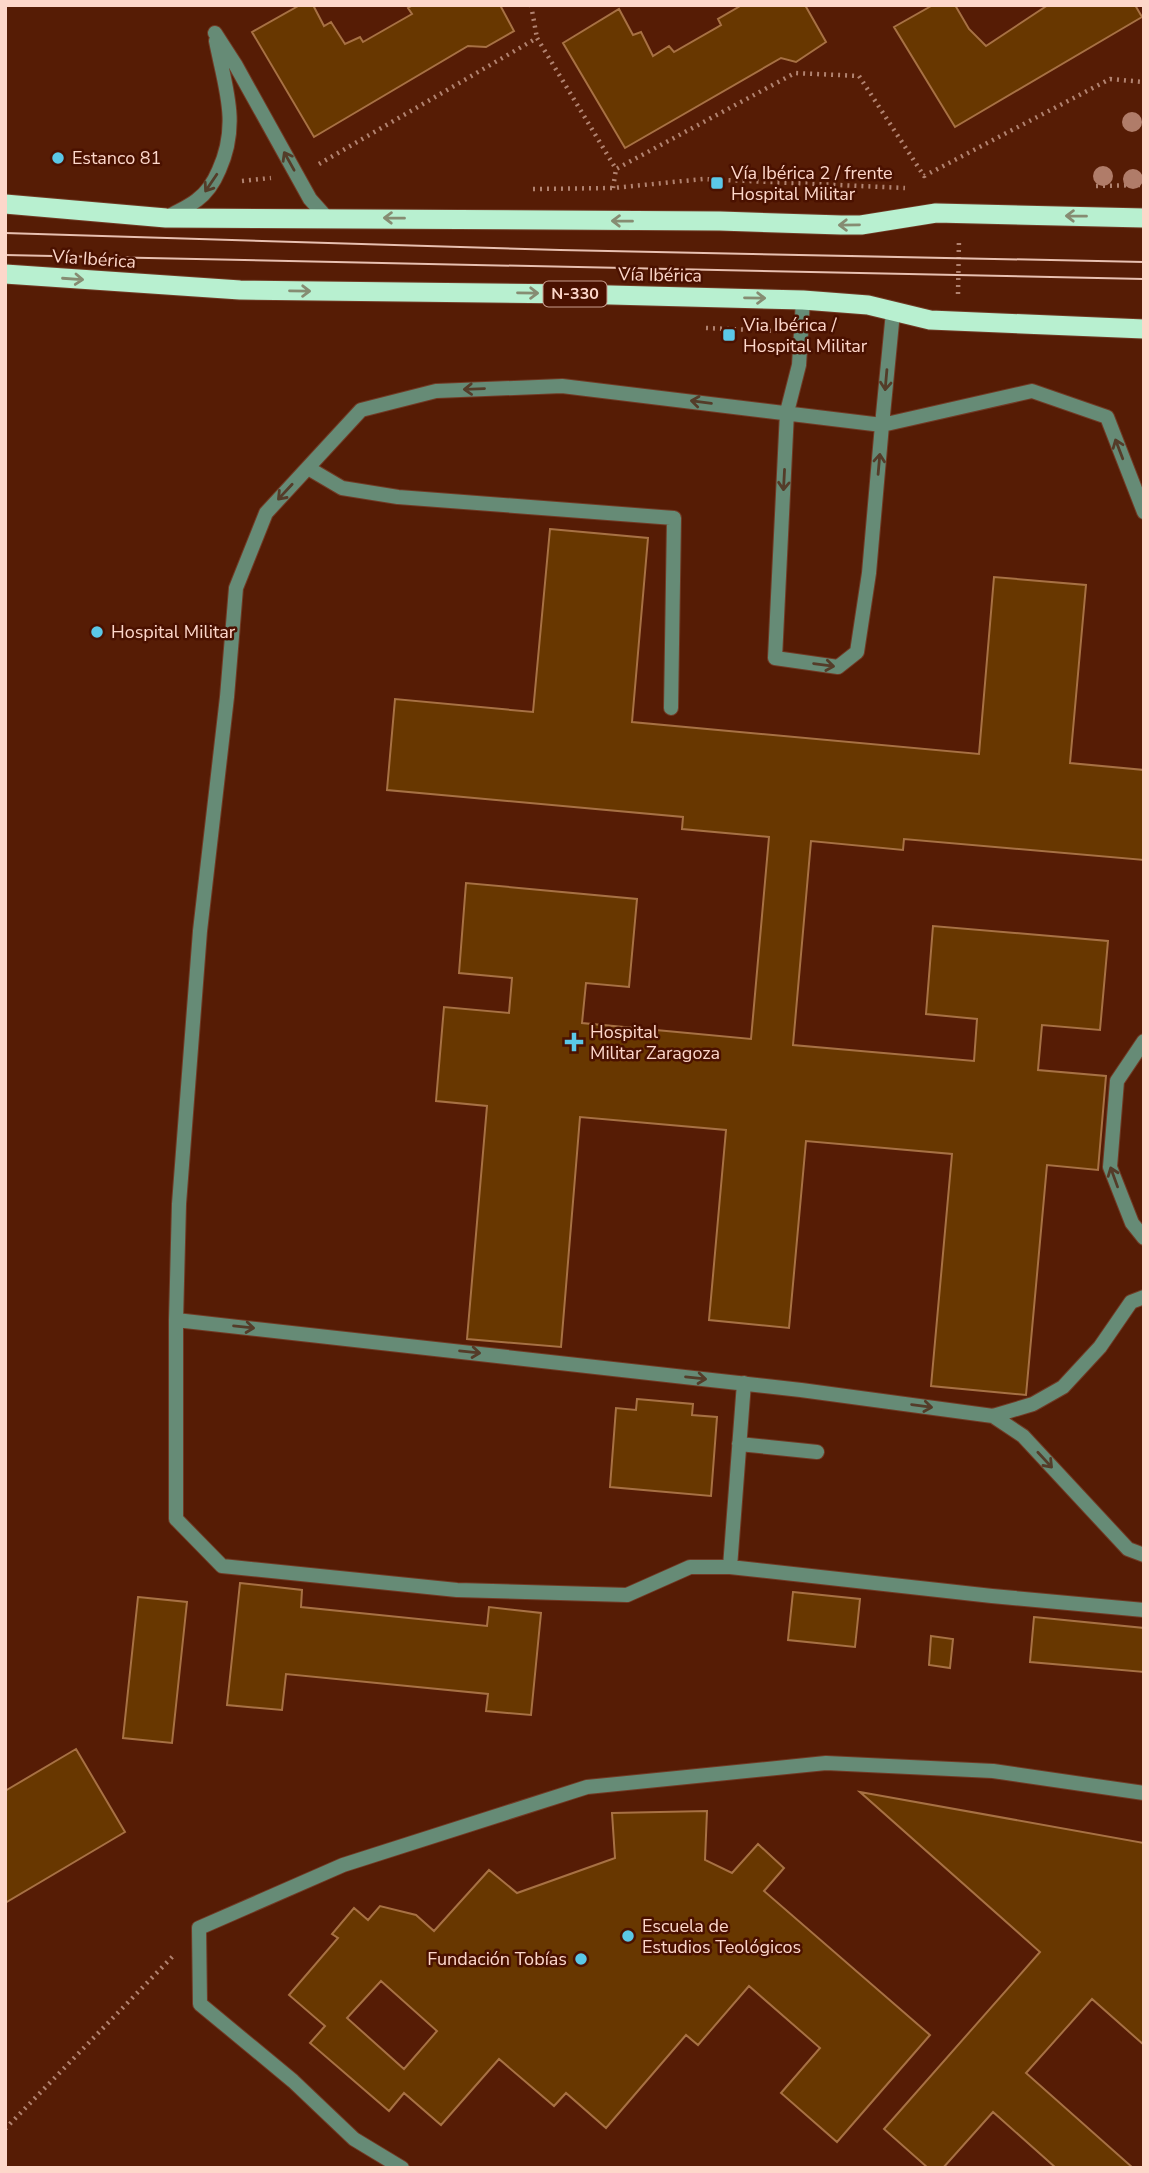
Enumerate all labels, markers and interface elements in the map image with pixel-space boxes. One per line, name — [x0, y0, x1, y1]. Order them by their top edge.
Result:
place label: Estanco 81 — [72, 146, 161, 170]
marker: Estanco 81 — [50, 150, 66, 166]
one-way arrow — [282, 152, 296, 172]
place label: Vía Ibérica 2 / frente Hospital Militar — [730, 161, 893, 206]
one-way arrow — [204, 173, 218, 192]
marker: Vía Ibérica 2 / frente Hospital Militar — [709, 175, 725, 191]
one-way arrow — [1064, 210, 1087, 223]
one-way arrow — [383, 212, 406, 225]
one-way arrow — [610, 214, 633, 227]
one-way arrow — [838, 218, 861, 232]
street label: Vía Ibérica — [50, 244, 137, 274]
street label: Vía Ibérica — [617, 262, 702, 288]
one-way arrow — [62, 273, 84, 286]
road number: N-330 — [544, 282, 606, 306]
one-way arrow — [289, 284, 312, 297]
one-way arrow — [516, 286, 539, 300]
one-way arrow — [744, 292, 767, 305]
place label: Via Ibérica / Hospital Militar — [742, 313, 868, 358]
marker: Via Ibérica / Hospital Militar — [721, 327, 737, 343]
one-way arrow — [879, 368, 892, 391]
one-way arrow — [463, 383, 486, 396]
one-way arrow — [690, 395, 713, 408]
one-way arrow — [1112, 438, 1125, 460]
one-way arrow — [872, 454, 885, 476]
one-way arrow — [777, 469, 790, 492]
one-way arrow — [277, 483, 294, 500]
place label: Hospital Militar — [111, 620, 236, 644]
marker: Hospital Militar — [89, 624, 105, 640]
one-way arrow — [812, 659, 835, 672]
place label: Hospital Militar Zaragoza — [590, 1020, 720, 1065]
marker: Hospital Militar Zaragoza — [564, 1032, 584, 1052]
one-way arrow — [1107, 1166, 1119, 1188]
one-way arrow — [232, 1321, 255, 1334]
one-way arrow — [458, 1346, 481, 1359]
one-way arrow — [684, 1371, 707, 1384]
one-way arrow — [910, 1400, 933, 1413]
one-way arrow — [1036, 1451, 1053, 1468]
place label: Escuela de Estudios Teológicos — [642, 1914, 801, 1959]
marker: Escuela de Estudios Teológicos — [620, 1928, 636, 1944]
place label: Fundación Tobías — [427, 1947, 567, 1971]
marker: Fundación Tobías — [573, 1951, 589, 1967]

